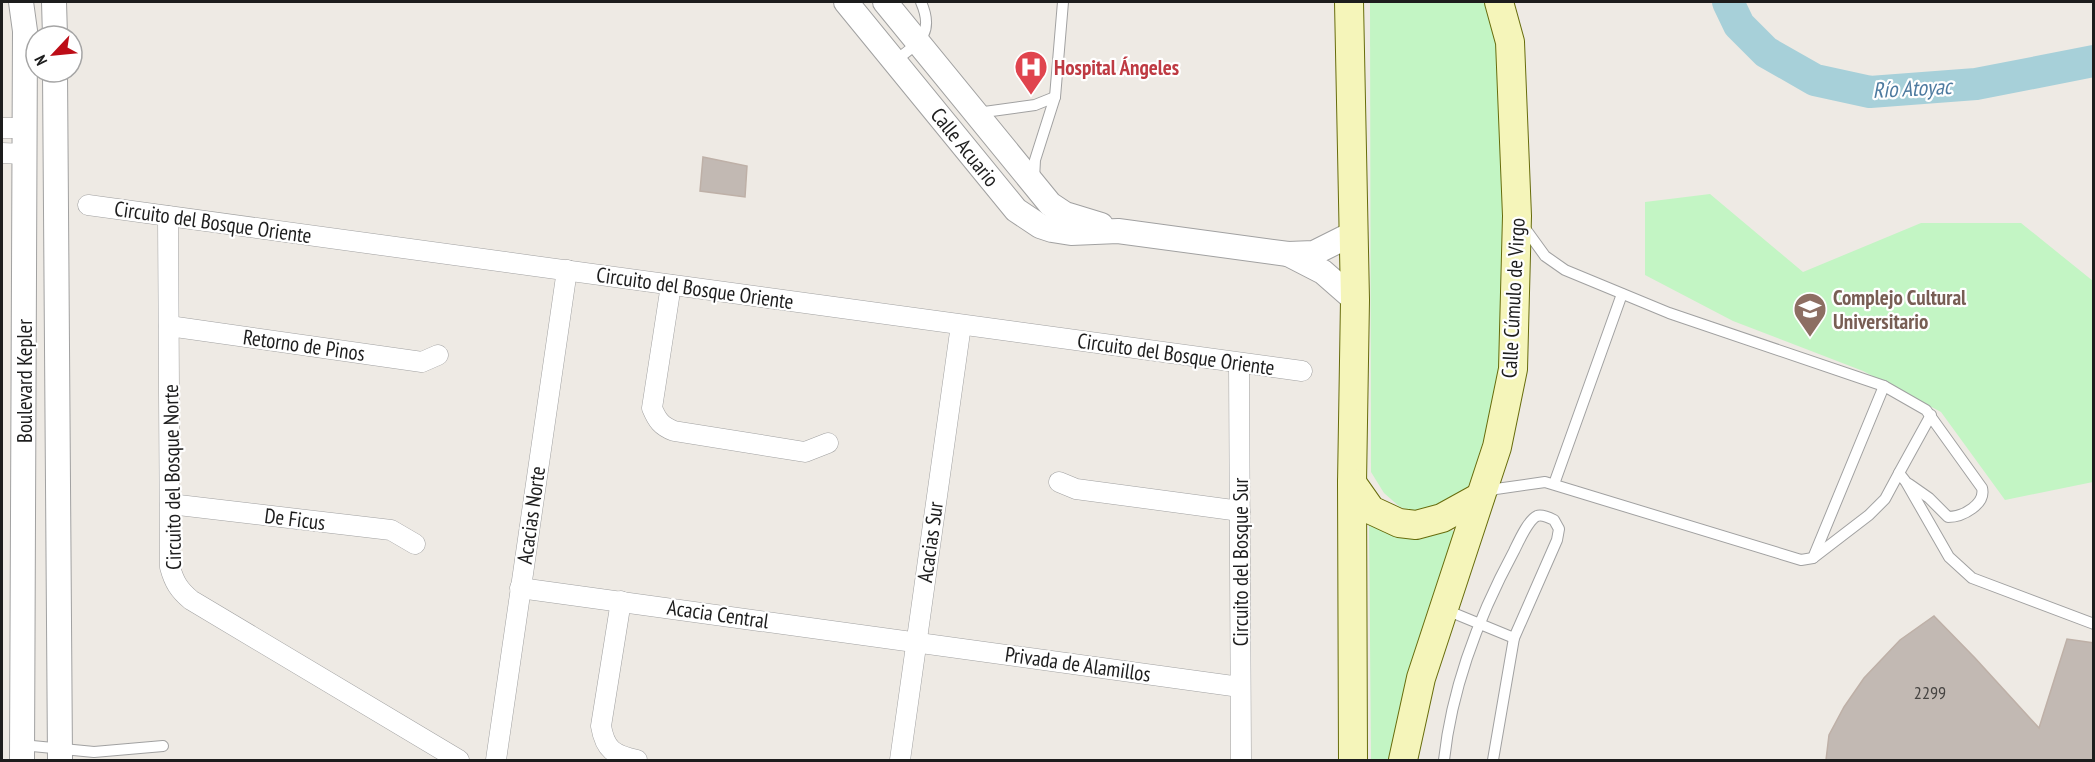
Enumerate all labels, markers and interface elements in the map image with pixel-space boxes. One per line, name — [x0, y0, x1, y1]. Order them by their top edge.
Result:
north arrow — [24, 24, 84, 84]
hospital icon: Hospital Ángeles — [1013, 49, 1049, 96]
text: N — [30, 52, 51, 69]
place label: Hospital Ángeles — [1054, 54, 1179, 81]
water label: Río Atoyac — [1872, 72, 1954, 104]
street label: Calle Acuario — [925, 102, 1005, 192]
street label: Circuito del Bosque Oriente — [113, 195, 313, 249]
street label: Calle Cúmulo de Virgo — [1495, 217, 1531, 379]
street label: Circuito del Bosque Oriente — [595, 261, 795, 315]
place label: Complejo Cultural Universitario — [1833, 284, 1967, 335]
school or university icon: Complejo Cultural Universitario — [1792, 291, 1828, 338]
street label: Boulevard Kepler — [11, 319, 38, 443]
street label: Retorno de Pinos — [241, 323, 367, 367]
street label: Circuito del Bosque Oriente — [1076, 327, 1276, 381]
street label: Circuito del Bosque Norte — [157, 384, 187, 570]
street label: Acacias Norte — [511, 464, 551, 566]
street label: Circuito del Bosque Sur — [1227, 477, 1254, 646]
street label: Acacias Sur — [911, 500, 949, 584]
street label: De Ficus — [263, 502, 327, 536]
street label: Acacia Central — [666, 594, 771, 634]
street label: Privada de Alamillos — [1003, 640, 1153, 688]
house number: 2299 — [1914, 681, 1946, 704]

